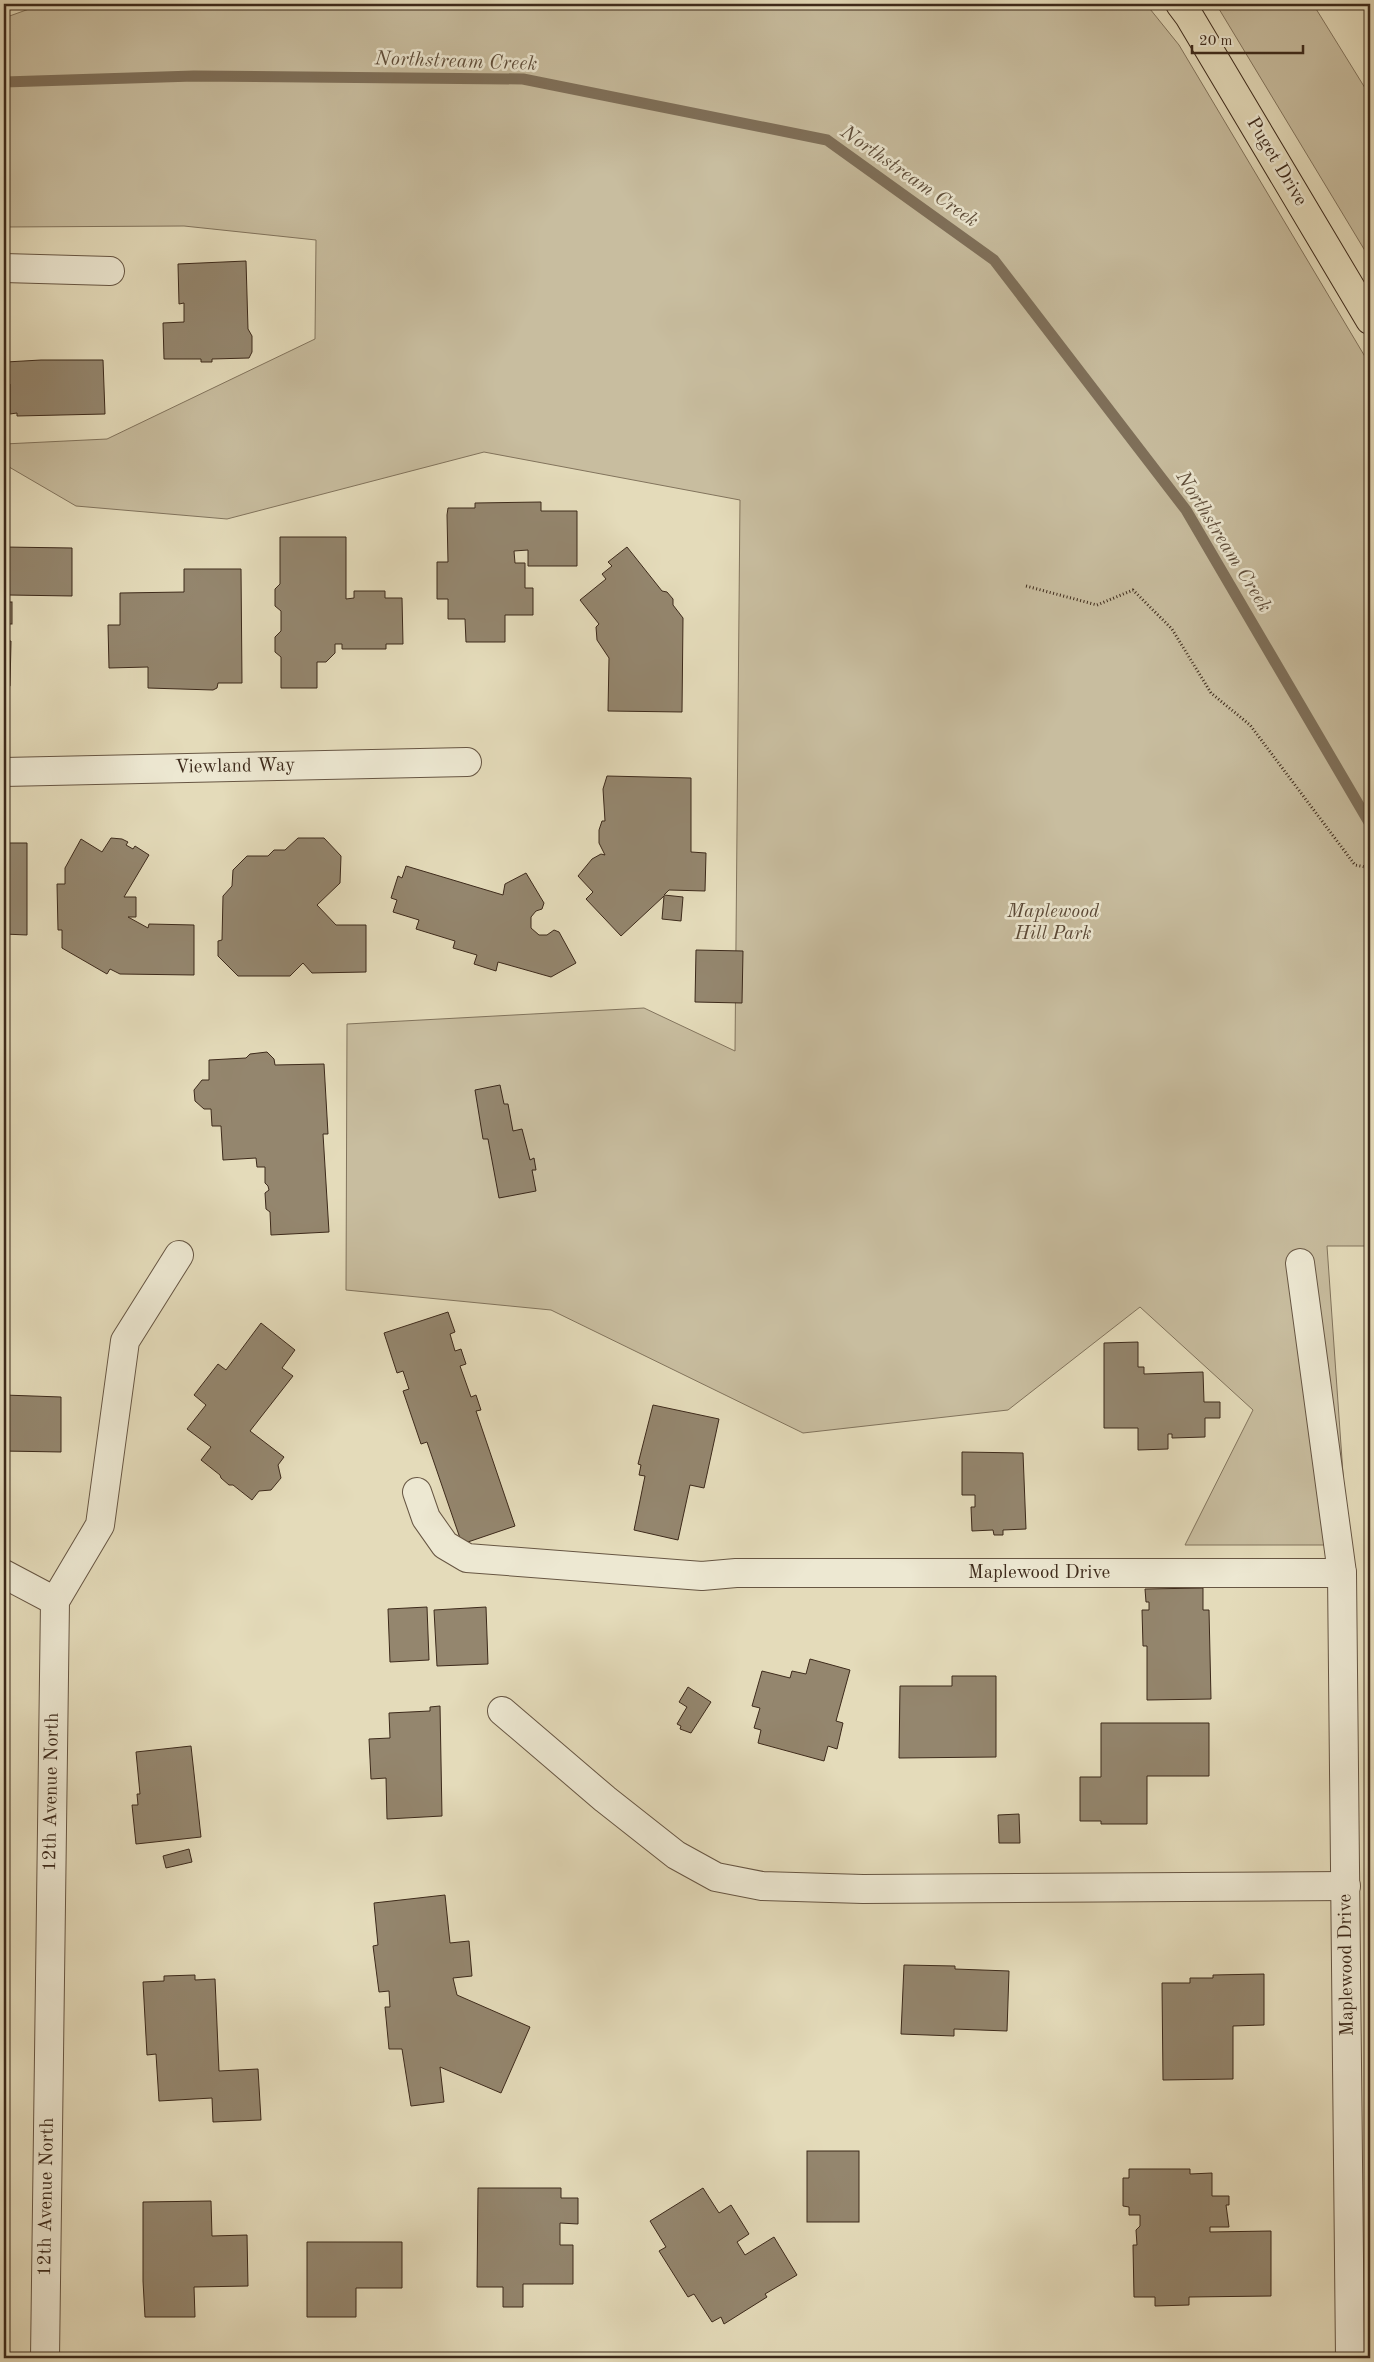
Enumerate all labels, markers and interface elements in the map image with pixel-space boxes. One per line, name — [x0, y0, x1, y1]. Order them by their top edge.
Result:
scale bar — [1192, 22, 1303, 54]
text: 20 m — [1199, 34, 1233, 49]
water label: Northstream Creek — [373, 49, 538, 75]
street label: Puget Drive — [1242, 114, 1310, 210]
water label: Northstream Creek — [836, 122, 981, 232]
water label: Northstream Creek — [1171, 467, 1275, 616]
street label: Viewland Way — [175, 756, 295, 778]
park label: Maplewood Hill Park — [1006, 903, 1100, 944]
street label: Maplewood Drive — [968, 1564, 1110, 1583]
street label: 12th Avenue North — [41, 1712, 63, 1872]
street label: Maplewood Drive — [1336, 1894, 1358, 2036]
street label: 12th Avenue North — [36, 2117, 58, 2277]

